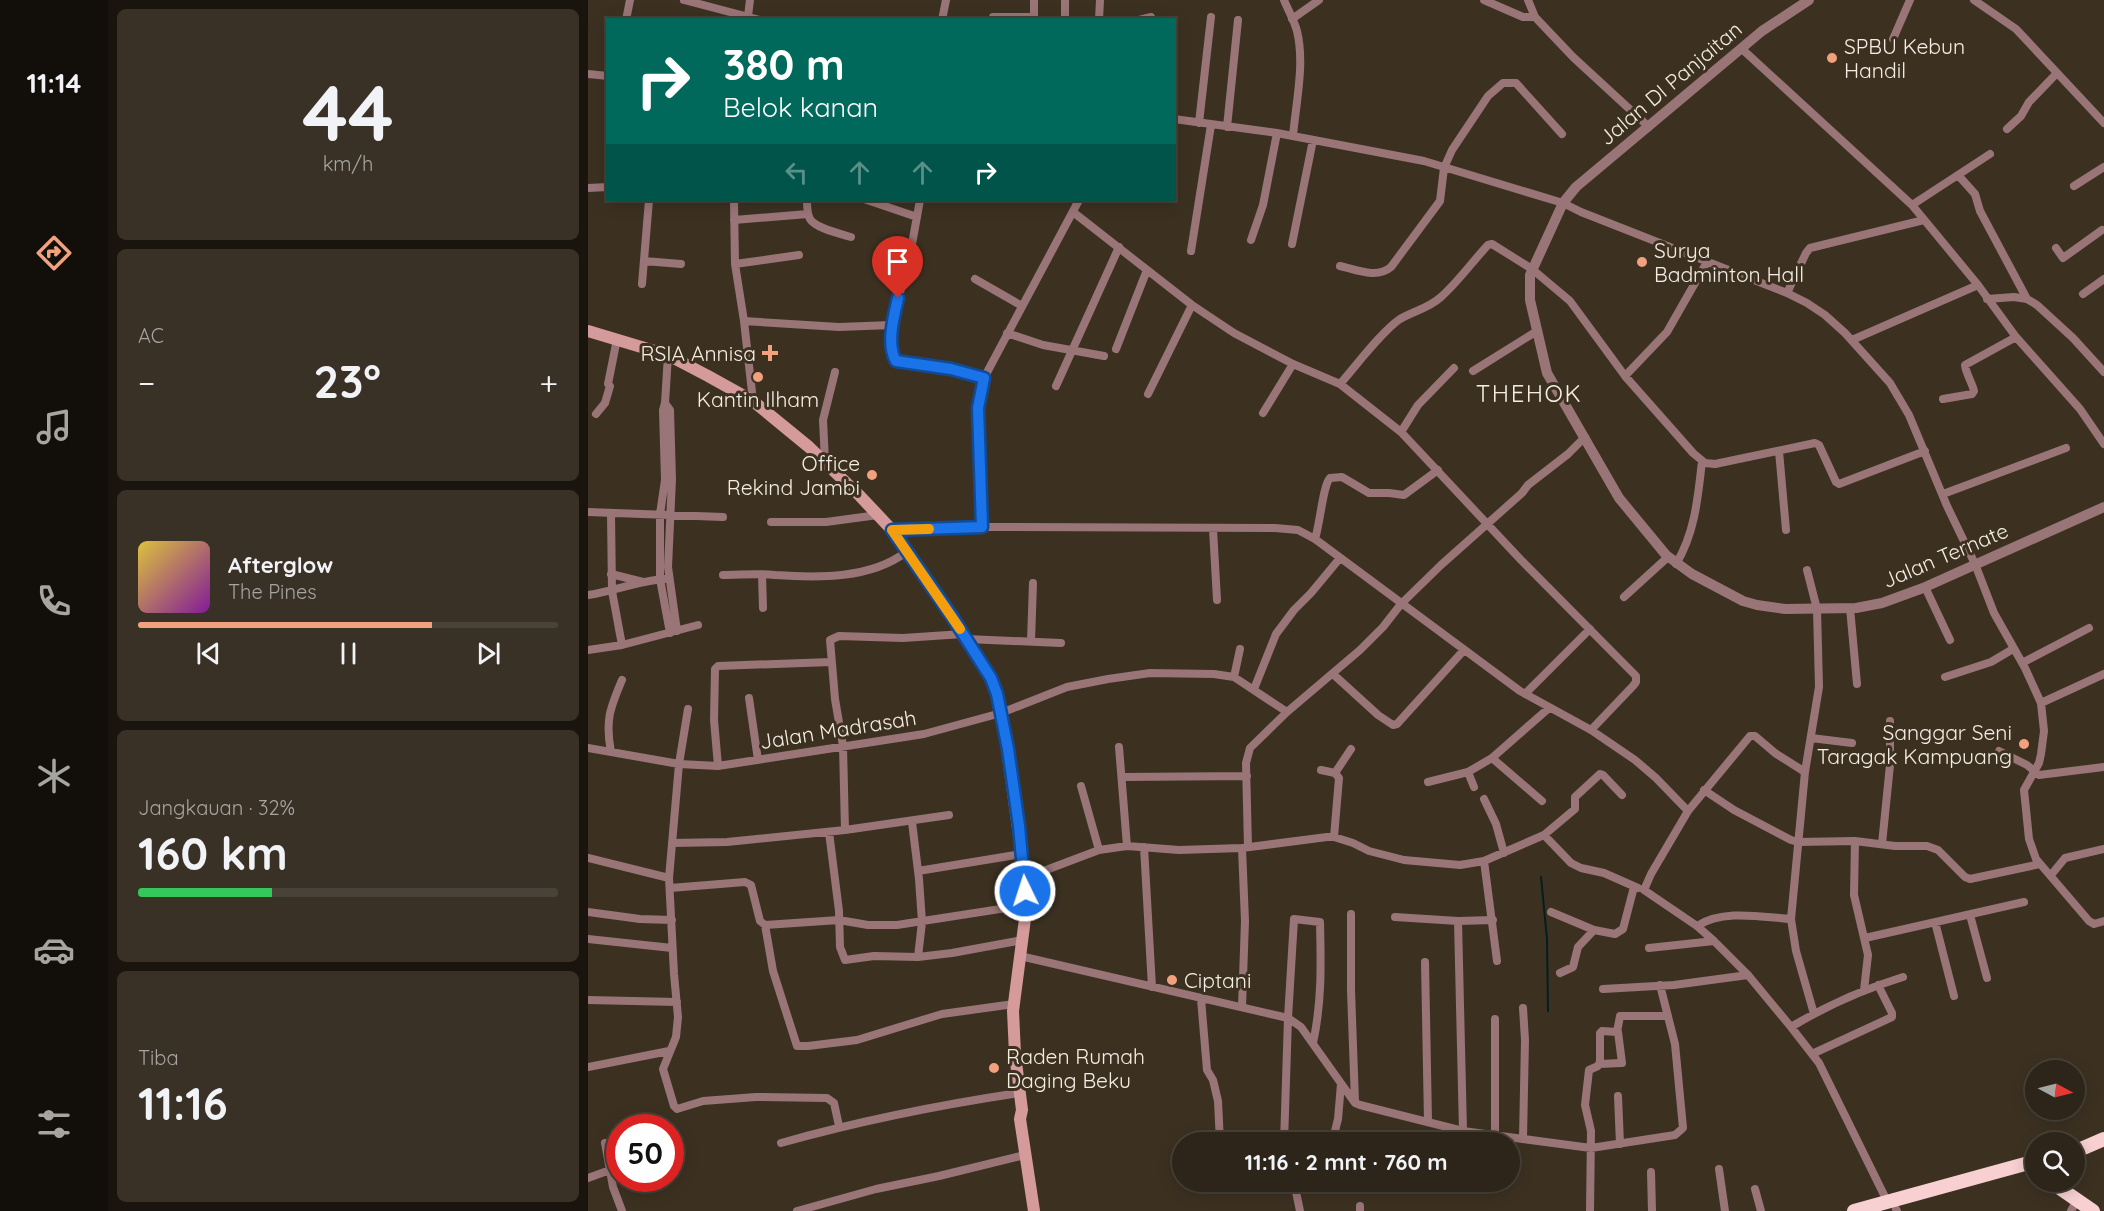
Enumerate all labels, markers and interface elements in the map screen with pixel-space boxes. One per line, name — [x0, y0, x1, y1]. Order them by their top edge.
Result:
street label: Jalan DI Panjaitan — [1593, 16, 1747, 150]
place label: SPBU Kebun Handil — [1844, 33, 1965, 83]
text: 380 m — [723, 38, 845, 91]
icon: right — [624, 42, 702, 120]
marker: SPBU Kebun Handil — [1825, 51, 1839, 65]
text: 44 — [302, 63, 394, 161]
text: 11:14 — [27, 66, 81, 100]
text: Belok kanan — [723, 90, 878, 124]
text: km/h — [323, 151, 373, 176]
icon: left — [780, 156, 813, 189]
icon: ahead — [843, 156, 876, 189]
icon: ahead — [906, 156, 939, 189]
icon: right — [969, 156, 1002, 189]
icon: directions — [33, 232, 75, 274]
pin — [872, 236, 923, 298]
place label: Surya Badminton Hall — [1654, 237, 1804, 287]
icon: arrive — [881, 245, 914, 278]
marker: Surya Badminton Hall — [1635, 255, 1649, 269]
text: AC — [138, 323, 164, 348]
place label: RSIA Annisa — [640, 340, 756, 366]
marker: RSIA Annisa — [761, 344, 779, 362]
text: 23° — [314, 353, 381, 409]
text: − — [138, 362, 155, 403]
text: + — [539, 362, 558, 403]
marker: Kantin Ilham — [751, 370, 765, 384]
district label: THEHOK — [1476, 378, 1582, 408]
place label: Kantin Ilham — [697, 386, 819, 412]
icon: music — [33, 406, 75, 448]
place label: Office Rekind Jambi — [727, 450, 860, 500]
marker: Office Rekind Jambi — [865, 468, 879, 482]
street label: Jalan Ternate — [1878, 517, 2012, 593]
text: Afterglow — [228, 551, 333, 579]
text: The Pines — [228, 579, 317, 604]
icon: phone — [33, 580, 75, 622]
icon: previous — [192, 637, 225, 670]
icon: pause — [332, 637, 365, 670]
icon: next — [472, 637, 505, 670]
street label: Jalan Madrasah — [758, 704, 918, 754]
place label: Sanggar Seni Taragak Kampuang — [1817, 719, 2012, 769]
marker: Sanggar Seni Taragak Kampuang — [2017, 737, 2031, 751]
icon: climate — [33, 755, 75, 797]
text: Jangkauan · 32% — [138, 795, 295, 820]
text: 160 km — [138, 825, 288, 881]
position arrow — [993, 859, 1057, 923]
icon: car — [33, 929, 75, 971]
place label: Ciptani — [1184, 967, 1251, 993]
marker: Ciptani — [1165, 973, 1179, 987]
place label: Raden Rumah Daging Beku — [1006, 1043, 1145, 1093]
text: Tiba — [138, 1045, 179, 1070]
north arrow — [2025, 1060, 2085, 1120]
map controls — [2025, 1060, 2085, 1192]
marker: Raden Rumah Daging Beku — [987, 1061, 1001, 1075]
text: 11:16 — [138, 1075, 228, 1131]
icon: filters — [33, 1103, 75, 1145]
speed limit sign: 50 — [606, 1114, 684, 1192]
button: search — [2025, 1132, 2085, 1192]
text: 11:16 · 2 mnt · 760 m — [1245, 1148, 1447, 1176]

